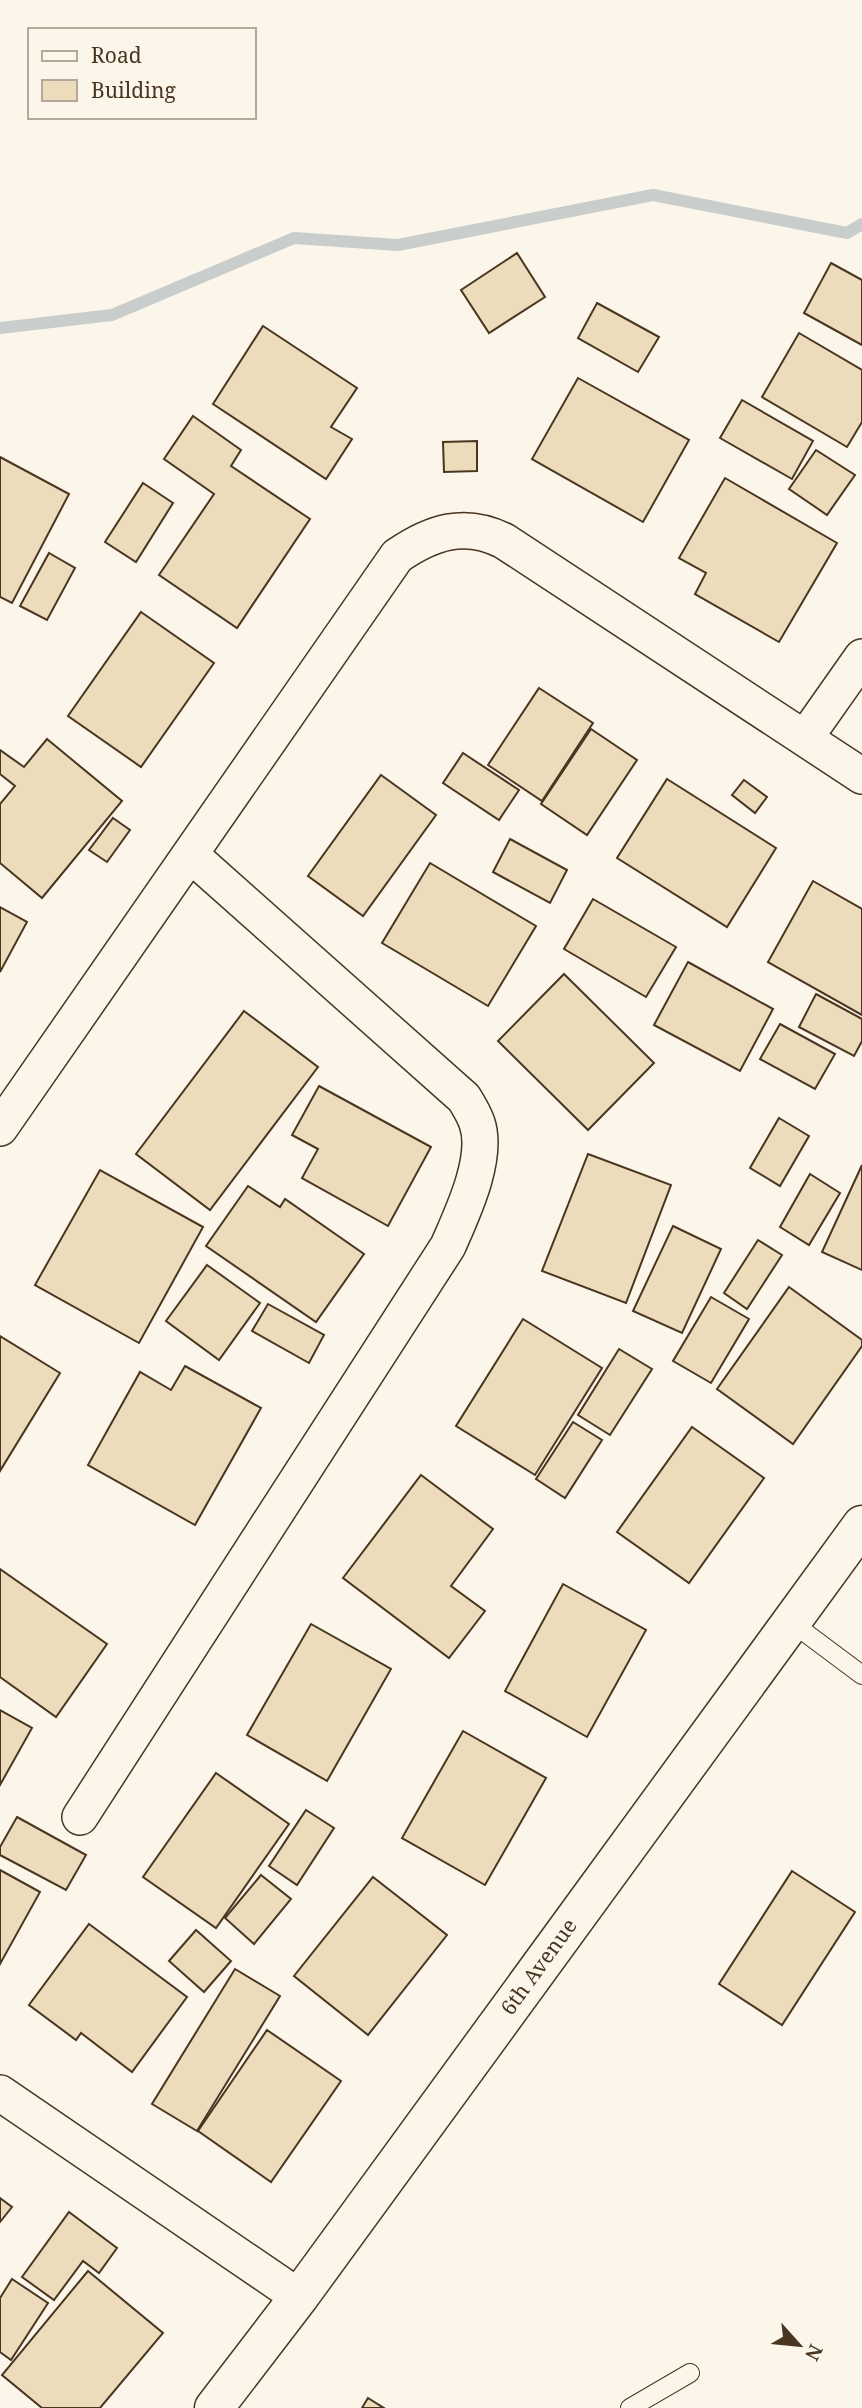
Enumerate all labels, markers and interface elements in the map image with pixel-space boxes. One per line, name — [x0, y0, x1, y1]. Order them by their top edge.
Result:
legend — [28, 28, 256, 119]
text: Road — [91, 41, 142, 69]
text: Building — [91, 76, 176, 104]
street label: 6th Avenue — [494, 1912, 583, 2020]
north arrow — [764, 2310, 834, 2380]
text: N — [799, 2340, 829, 2365]

